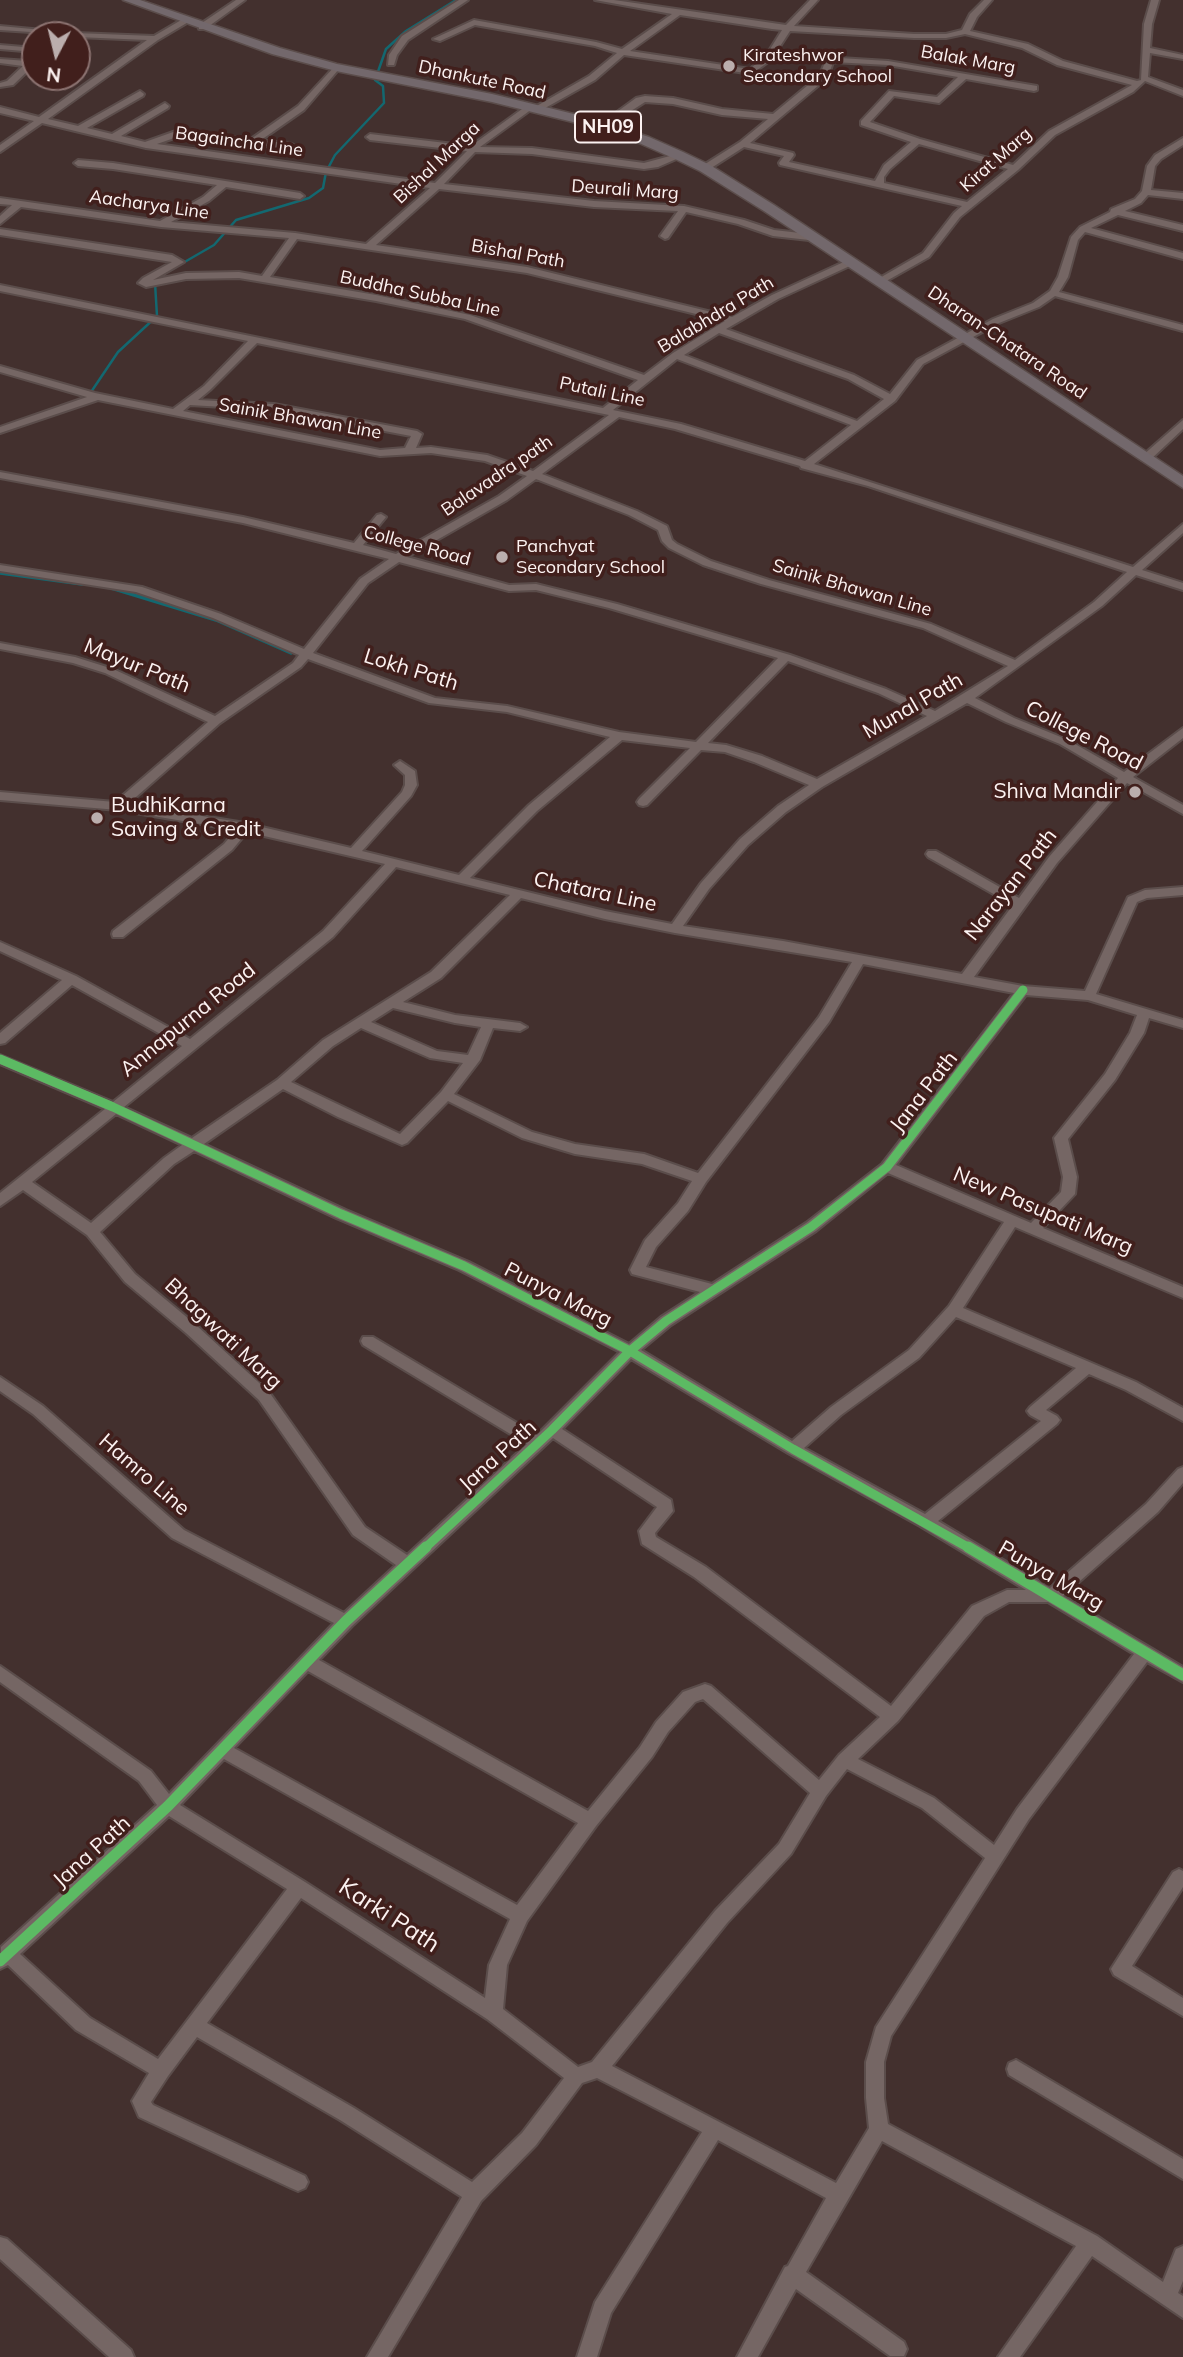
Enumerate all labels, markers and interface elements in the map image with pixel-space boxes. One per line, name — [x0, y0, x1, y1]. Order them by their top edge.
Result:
north arrow — [21, 21, 91, 91]
street label: Balak Marg — [919, 41, 1017, 79]
place label: Kirateshwor Secondary School — [743, 45, 892, 88]
street label: Dhankute Road — [416, 56, 548, 104]
marker: Kirateshwor Secondary School — [721, 58, 737, 74]
text: N — [45, 62, 62, 88]
road number: NH09 — [575, 111, 641, 142]
street label: Bishal Marga — [389, 118, 485, 208]
street label: Bagaincha Line — [174, 122, 304, 162]
street label: Kirat Marg — [956, 123, 1036, 197]
street label: Deurali Marg — [571, 175, 679, 205]
street label: Aacharya Line — [88, 186, 210, 224]
street label: Bishal Path — [469, 235, 567, 273]
street label: Buddha Subba Line — [338, 266, 502, 322]
street label: Balabhdra Path — [654, 272, 778, 358]
street label: Dharan-Chatara Road — [923, 282, 1091, 404]
street label: Putali Line — [557, 372, 647, 412]
street label: Sainik Bhawan Line — [217, 394, 383, 444]
street label: Balavadra path — [437, 431, 557, 521]
street label: College Road — [361, 521, 473, 571]
place label: Panchyat Secondary School — [516, 536, 665, 578]
marker: Panchyat Secondary School — [494, 549, 510, 565]
street label: Sainik Bhawan Line — [770, 555, 934, 621]
street label: Mayur Path — [80, 633, 194, 699]
street label: Lokh Path — [361, 644, 461, 696]
street label: Munal Path — [859, 667, 967, 745]
street label: College Road — [1021, 696, 1147, 776]
place label: Shiva Mandir — [993, 779, 1121, 805]
marker: Shiva Mandir — [1127, 784, 1143, 800]
place label: BudhiKarna Saving & Credit — [111, 793, 261, 843]
marker: BudhiKarna Saving & Credit — [89, 810, 105, 826]
street label: Narayan Path — [959, 824, 1063, 946]
street label: Chatara Line — [531, 867, 659, 917]
street label: Annapurna Road — [115, 958, 261, 1082]
street label: Jana Path — [885, 1047, 963, 1137]
street label: New Pasupati Marg — [949, 1162, 1137, 1260]
street label: Punya Marg — [500, 1257, 616, 1333]
street label: Bhagwati Marg — [159, 1273, 287, 1395]
street label: Jana Path — [454, 1415, 542, 1497]
street label: Hamro Line — [93, 1429, 195, 1521]
street label: Punya Marg — [994, 1536, 1108, 1616]
street label: Jana Path — [48, 1811, 136, 1893]
street label: Karki Path — [333, 1873, 445, 1959]

